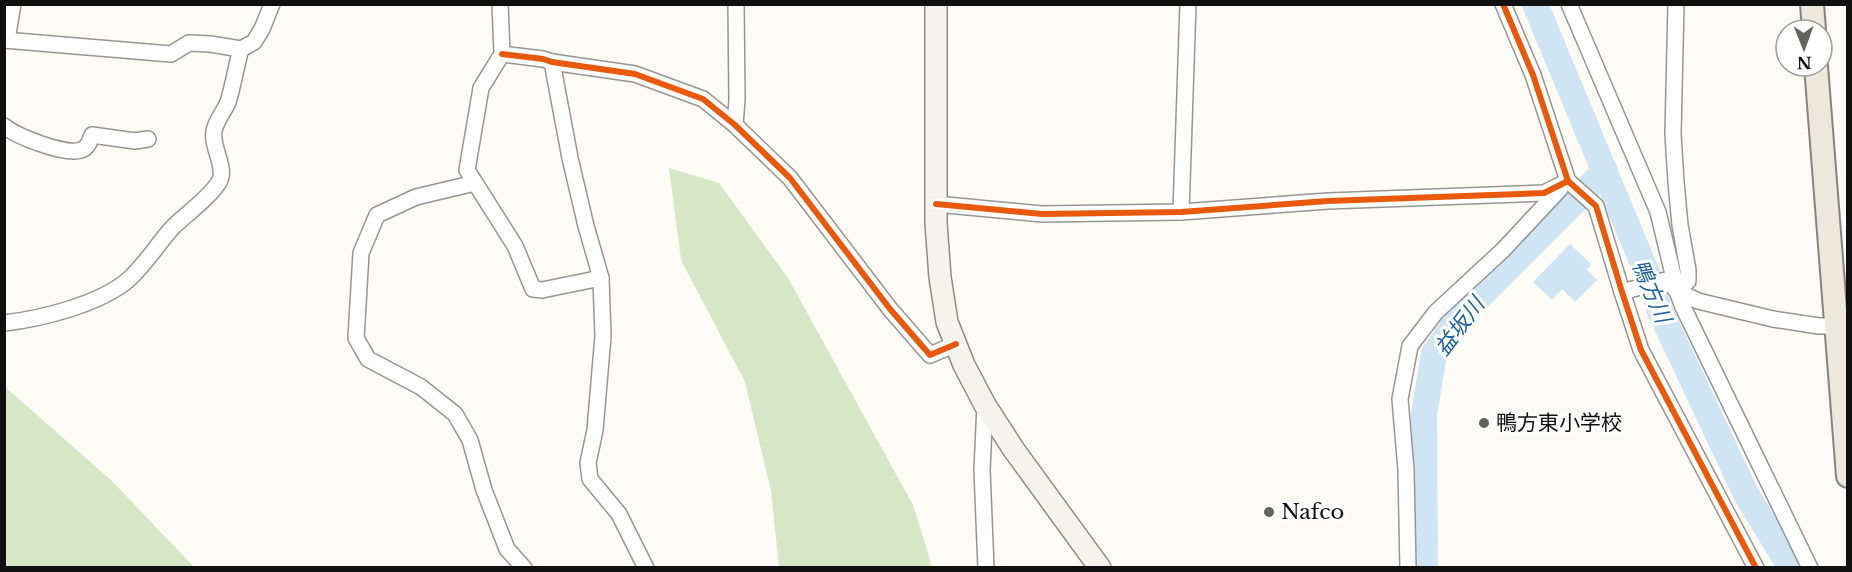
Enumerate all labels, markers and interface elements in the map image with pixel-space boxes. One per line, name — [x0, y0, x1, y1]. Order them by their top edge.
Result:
north arrow — [1774, 18, 1834, 78]
text: N — [1797, 53, 1812, 73]
water label: 鴨方川 — [1626, 256, 1678, 329]
water label: 益坂川 — [1429, 290, 1491, 361]
place label: 鴨方東小学校 — [1496, 410, 1622, 436]
marker: 鴨方東小学校 — [1477, 416, 1491, 430]
place label: Nafco — [1281, 499, 1344, 525]
marker: Nafco — [1262, 505, 1276, 519]

